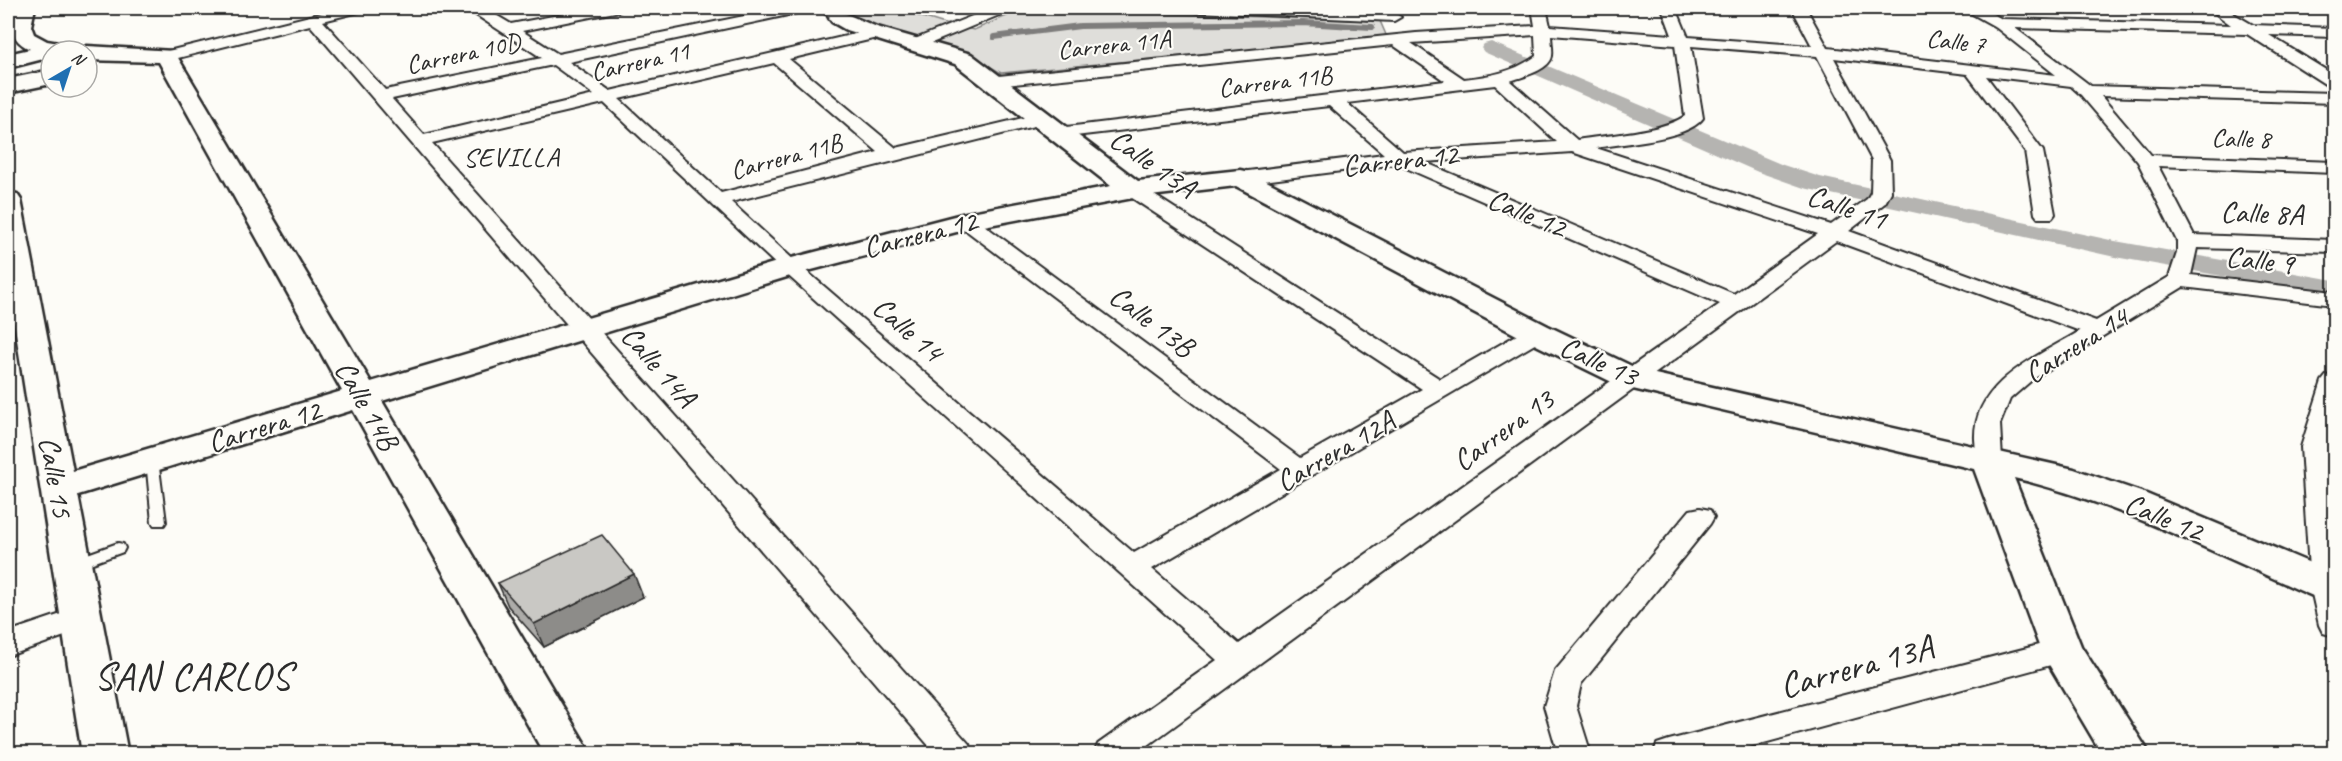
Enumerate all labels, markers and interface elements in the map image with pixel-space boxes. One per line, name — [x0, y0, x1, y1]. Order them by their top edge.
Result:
street label: Carrera 11A — [1056, 22, 1174, 67]
street label: Calle 7 — [1925, 22, 1988, 62]
street label: Carrera 10D — [403, 25, 525, 82]
street label: Carrera 11 — [587, 34, 694, 89]
north arrow — [39, 39, 99, 99]
text: N — [68, 47, 90, 71]
street label: Carrera 11B — [1216, 58, 1335, 105]
street label: Calle 13A — [1103, 120, 1205, 207]
street label: Calle 8 — [2211, 121, 2273, 156]
street label: Carrera 11B — [727, 125, 847, 187]
street label: Carrera 12 — [1340, 135, 1462, 185]
district label: SEVILLA — [463, 140, 561, 174]
street label: Calle 11 — [1802, 176, 1893, 239]
street label: Calle 12 — [1482, 180, 1574, 247]
street label: Calle 8A — [2220, 193, 2306, 234]
street label: Carrera 12 — [859, 201, 983, 266]
street label: Calle 9 — [2224, 237, 2299, 283]
street label: Calle 13B — [1102, 277, 1204, 367]
street label: Calle 14 — [865, 288, 953, 372]
street label: Carrera 14 — [2017, 297, 2137, 392]
street label: Calle 14A — [613, 317, 706, 416]
street label: Calle 13 — [1554, 327, 1646, 396]
street label: Calle 14B — [326, 353, 409, 459]
street label: Carrera 13 — [1445, 379, 1563, 479]
street label: Carrera 12 — [203, 390, 327, 461]
street label: Carrera 12A — [1269, 401, 1403, 500]
street label: Calle 15 — [30, 434, 82, 522]
street label: Calle 12 — [2119, 484, 2211, 551]
street label: Carrera 13A — [1774, 623, 1940, 709]
district label: SAN CARLOS — [94, 652, 298, 701]

